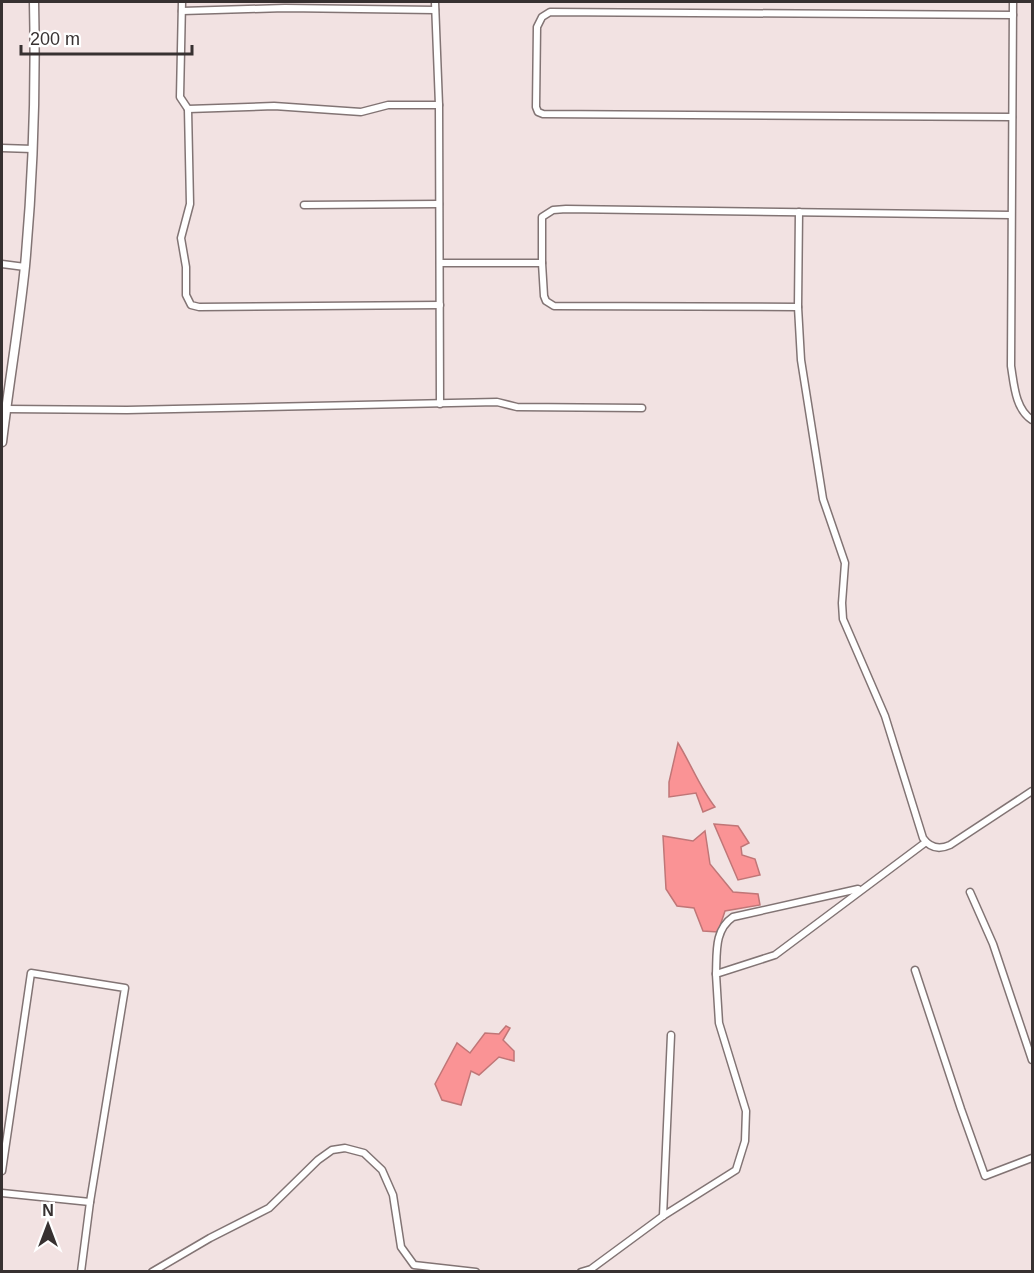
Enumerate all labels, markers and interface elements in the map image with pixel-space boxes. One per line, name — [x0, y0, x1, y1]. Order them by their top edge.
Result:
scale bar — [21, 18, 192, 56]
text: 200 m — [30, 29, 80, 49]
north arrow — [18, 1195, 78, 1255]
text: N — [42, 1202, 54, 1219]

